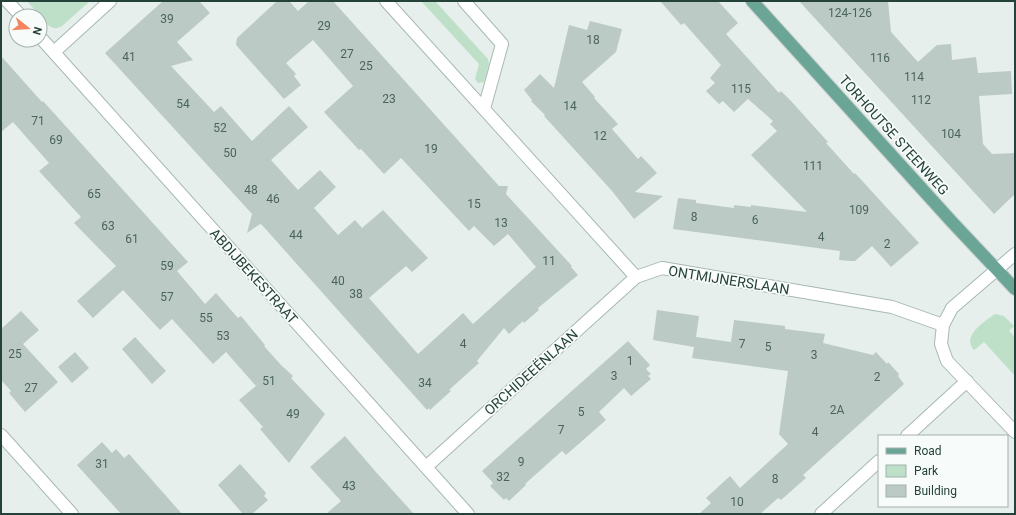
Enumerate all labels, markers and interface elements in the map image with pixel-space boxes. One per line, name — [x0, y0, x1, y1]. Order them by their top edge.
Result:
house number: 124-126 — [828, 6, 872, 20]
north arrow — [8, 8, 48, 48]
house number: 39 — [160, 12, 174, 26]
house number: 29 — [317, 19, 331, 33]
text: N — [30, 25, 44, 37]
house number: 18 — [586, 33, 600, 47]
house number: 27 — [340, 47, 354, 61]
house number: 41 — [122, 50, 136, 64]
house number: 116 — [870, 51, 890, 65]
house number: 25 — [359, 59, 373, 73]
house number: 114 — [904, 70, 924, 84]
street label: TORHOUTSE STEENWEG — [836, 72, 952, 198]
house number: 115 — [731, 82, 751, 96]
house number: 23 — [382, 92, 396, 106]
house number: 112 — [911, 93, 931, 107]
house number: 54 — [176, 97, 190, 111]
house number: 14 — [563, 99, 577, 113]
house number: 71 — [31, 114, 45, 128]
house number: 52 — [213, 121, 227, 135]
house number: 104 — [941, 127, 961, 141]
house number: 12 — [593, 129, 607, 143]
house number: 69 — [49, 133, 63, 147]
house number: 19 — [424, 142, 438, 156]
house number: 50 — [223, 146, 237, 160]
house number: 111 — [803, 159, 823, 173]
house number: 48 — [244, 183, 258, 197]
house number: 65 — [87, 187, 101, 201]
house number: 46 — [266, 192, 280, 206]
house number: 15 — [467, 197, 481, 211]
house number: 109 — [849, 203, 869, 217]
house number: 8 — [691, 210, 698, 224]
house number: 6 — [752, 213, 759, 227]
house number: 13 — [494, 216, 508, 230]
house number: 63 — [101, 219, 115, 233]
street label: ABDIJBEKESTRAAT — [207, 225, 302, 328]
house number: 44 — [289, 228, 303, 242]
house number: 4 — [818, 230, 825, 244]
house number: 61 — [125, 232, 139, 246]
house number: 2 — [884, 237, 891, 251]
house number: 11 — [542, 254, 556, 268]
house number: 59 — [160, 259, 174, 273]
street label: ONTMIJNERSLAAN — [667, 263, 791, 297]
house number: 40 — [331, 274, 345, 288]
house number: 38 — [349, 287, 363, 301]
house number: 57 — [160, 290, 174, 304]
house number: 55 — [199, 311, 213, 325]
street label: ORCHIDEEËNLAAN — [481, 326, 581, 418]
house number: 53 — [216, 329, 230, 343]
house number: 4 — [460, 337, 467, 351]
house number: 7 — [739, 337, 746, 351]
house number: 5 — [765, 340, 772, 354]
house number: 25 — [8, 347, 22, 361]
house number: 3 — [811, 348, 817, 362]
house number: 1 — [627, 354, 633, 368]
house number: 3 — [611, 369, 617, 383]
house number: 2 — [874, 370, 881, 384]
house number: 51 — [262, 374, 276, 388]
house number: 34 — [418, 376, 432, 390]
house number: 27 — [24, 381, 38, 395]
house number: 2A — [830, 403, 844, 417]
house number: 5 — [578, 405, 585, 419]
house number: 49 — [286, 407, 300, 421]
house number: 7 — [558, 423, 565, 437]
house number: 4 — [812, 425, 819, 439]
legend — [878, 435, 1008, 507]
text: Road — [914, 444, 942, 458]
house number: 9 — [518, 455, 524, 469]
house number: 31 — [95, 457, 109, 471]
text: Park — [914, 464, 939, 478]
house number: 32 — [496, 470, 510, 484]
house number: 8 — [772, 472, 779, 486]
house number: 43 — [342, 479, 356, 493]
text: Building — [914, 484, 957, 498]
house number: 10 — [730, 495, 744, 509]

